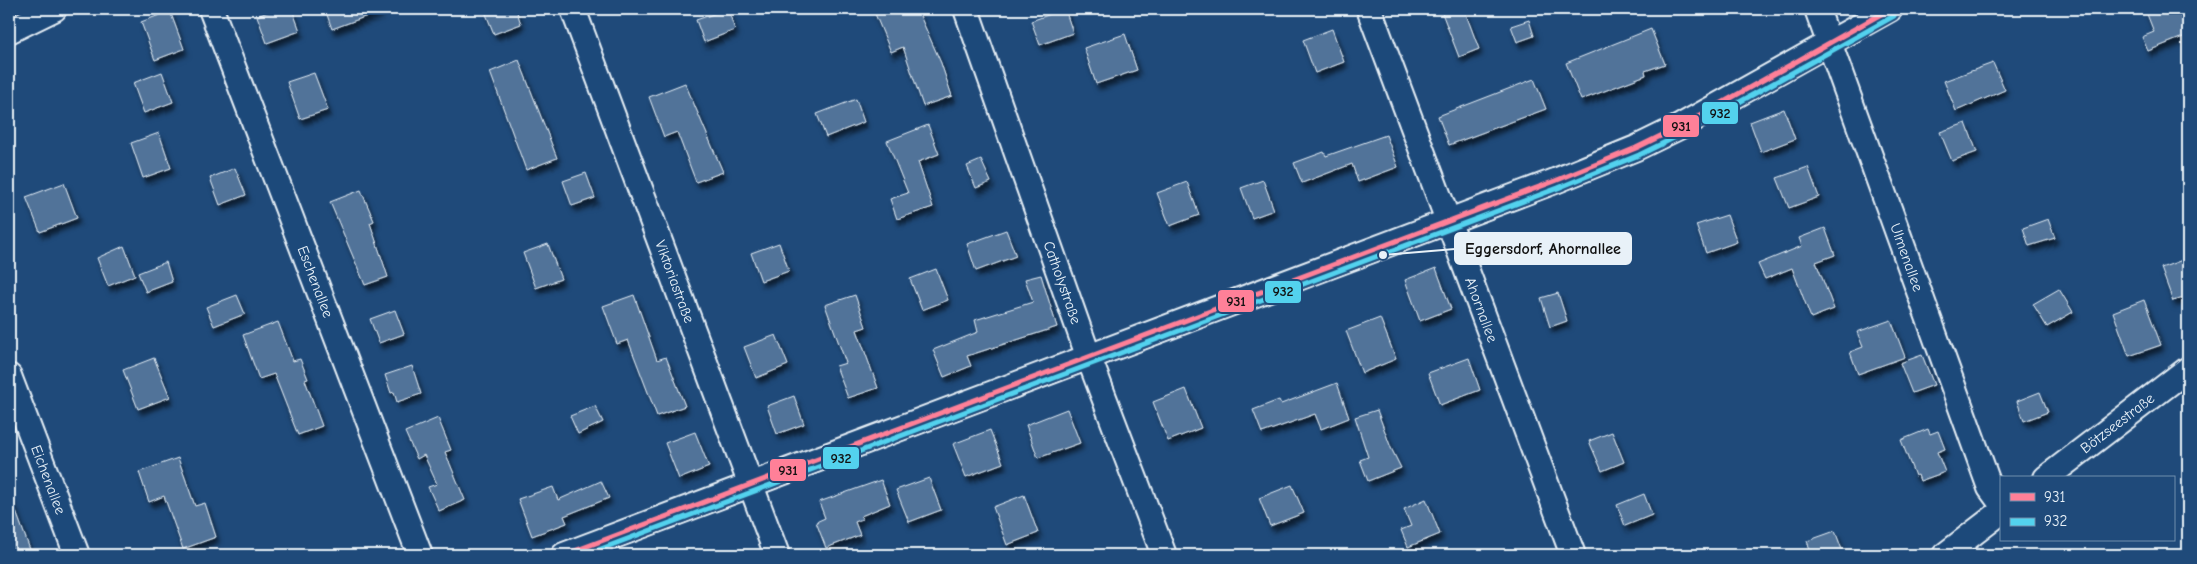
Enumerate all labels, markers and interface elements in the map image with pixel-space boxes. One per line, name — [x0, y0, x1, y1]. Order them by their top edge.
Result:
line badge: 932 — [1701, 101, 1739, 125]
text: 932 — [1709, 105, 1731, 122]
line badge: 931 — [1662, 114, 1700, 138]
text: 931 — [1671, 118, 1691, 135]
street label: Ulmenallee — [1886, 221, 1927, 294]
callout: Eggersdorf, Ahornallee — [1455, 233, 1631, 264]
street label: Viktoriastraße — [651, 238, 699, 326]
street label: Catholystraße — [1040, 239, 1085, 327]
text: Eggersdorf, Ahornallee — [1465, 240, 1621, 258]
street label: Eschenallee — [293, 243, 337, 321]
street label: Ahornallee — [1461, 275, 1502, 345]
line badge: 932 — [1264, 280, 1302, 304]
text: 932 — [1272, 283, 1294, 300]
line badge: 931 — [1217, 289, 1255, 313]
text: 931 — [1226, 293, 1246, 310]
street label: Bötzseestraße — [2077, 389, 2158, 457]
street label: Eichenallee — [27, 442, 70, 517]
line badge: 932 — [822, 446, 860, 470]
text: 932 — [830, 450, 852, 467]
line badge: 931 — [769, 458, 807, 482]
text: 931 — [778, 462, 798, 479]
legend — [2000, 476, 2174, 542]
text: 931 — [2044, 488, 2066, 506]
text: 932 — [2044, 512, 2067, 530]

